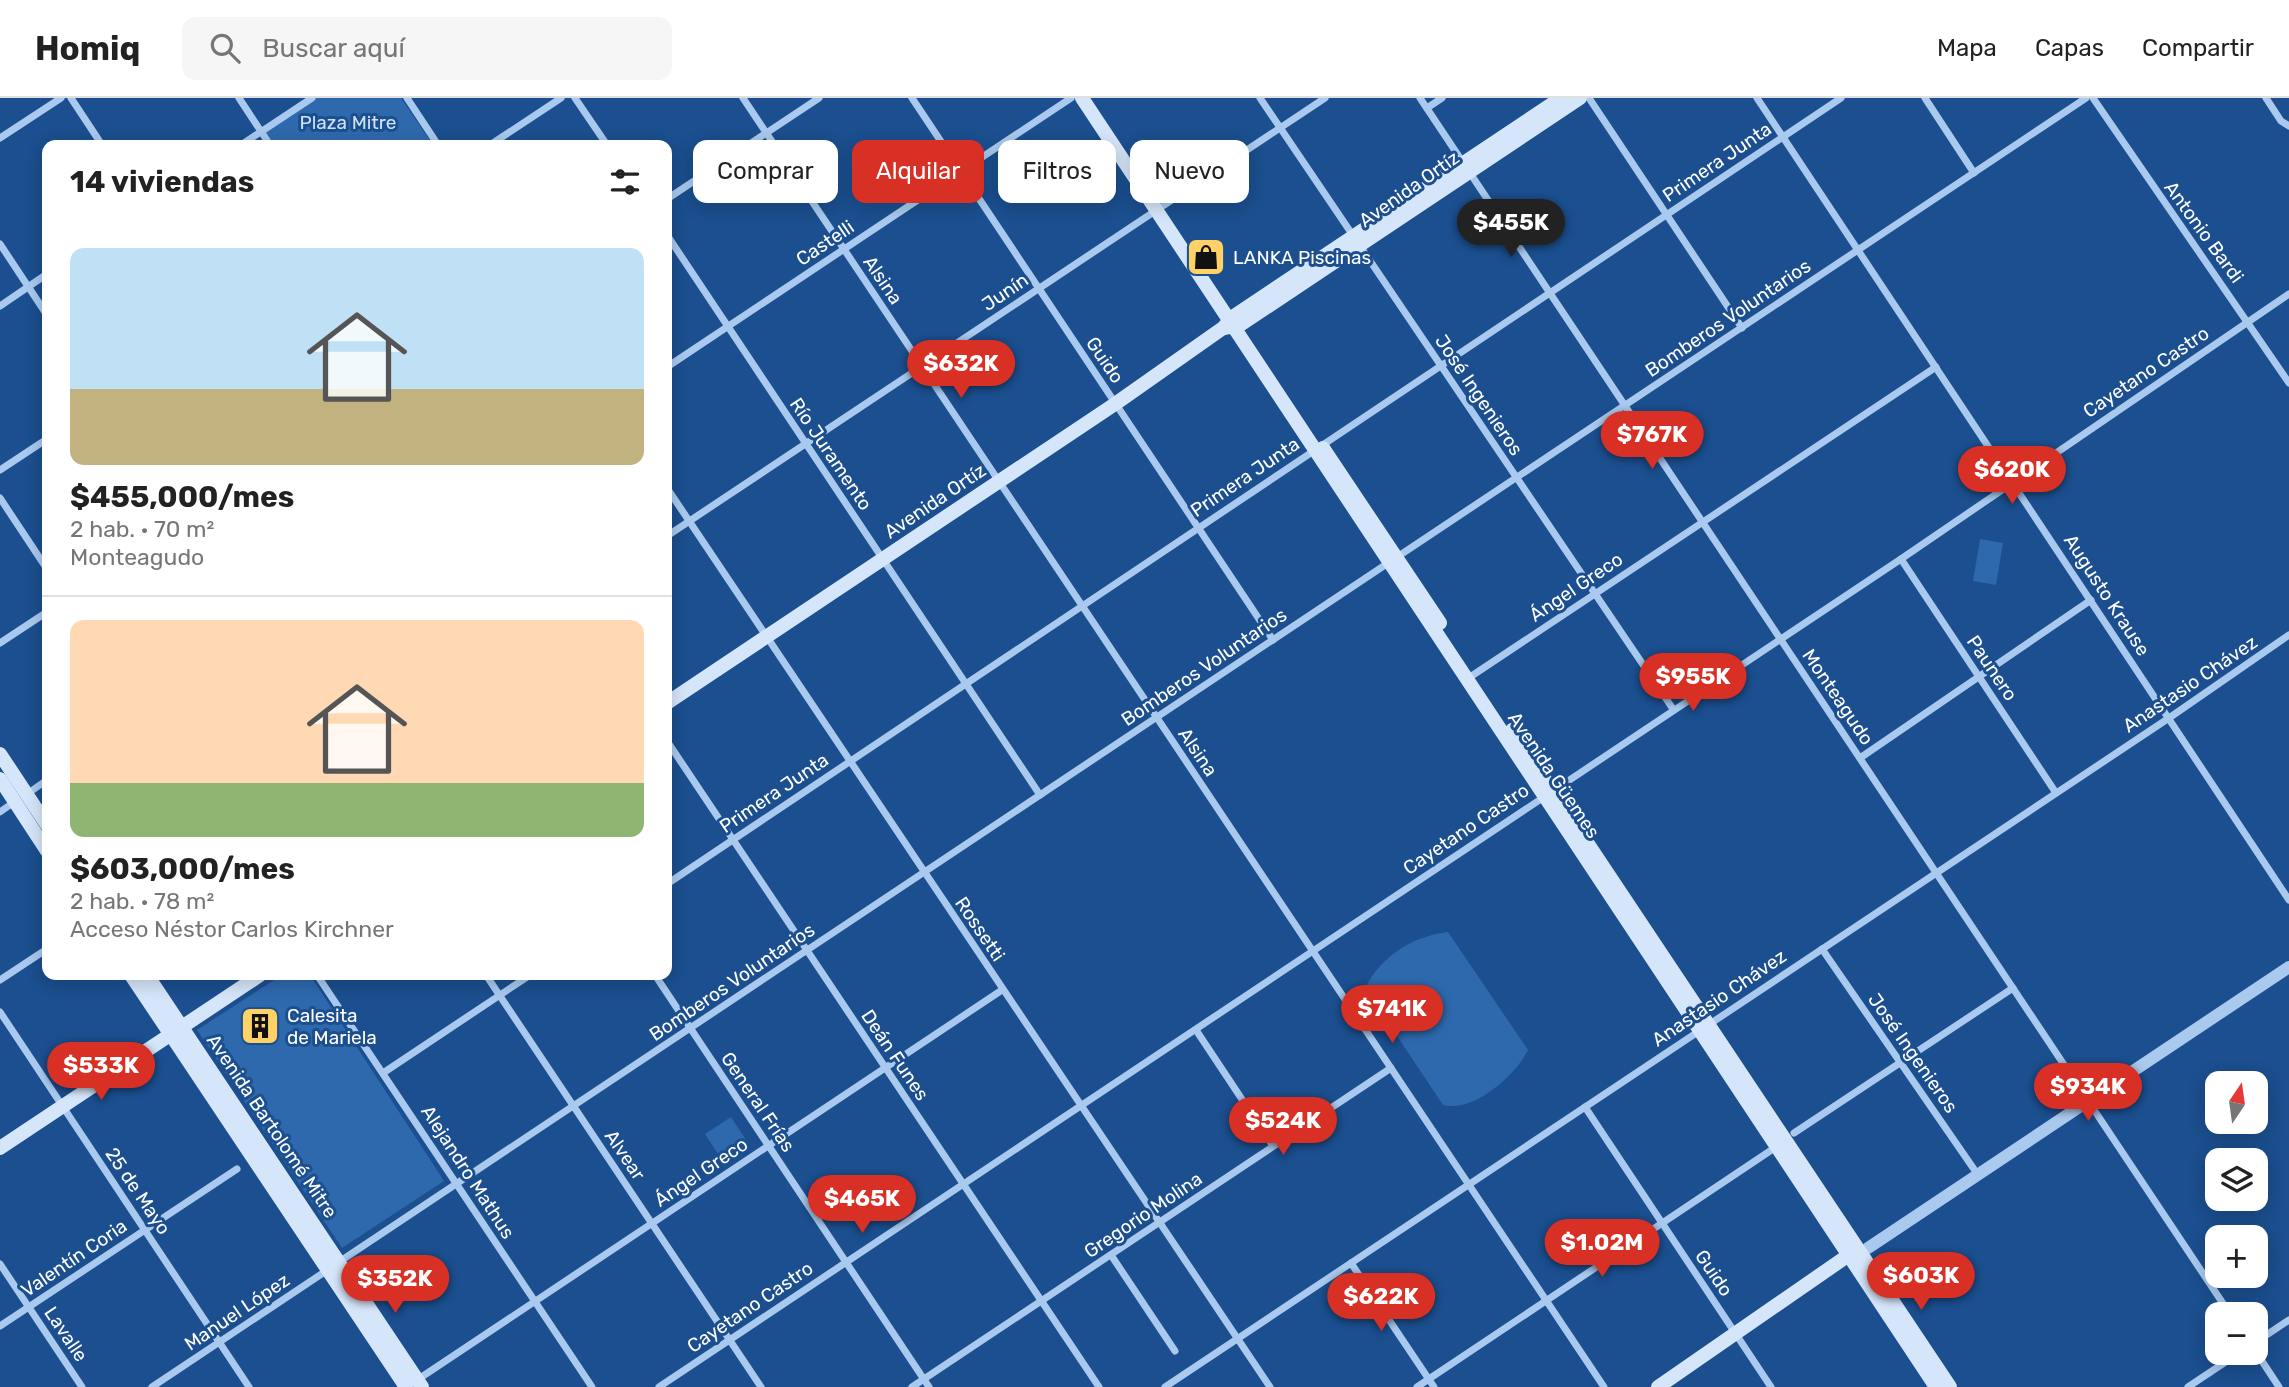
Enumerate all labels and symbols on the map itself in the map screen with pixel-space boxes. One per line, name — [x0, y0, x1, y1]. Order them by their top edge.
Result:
park label: Plaza Mitre — [300, 111, 396, 134]
street label: Primera Junta — [1658, 117, 1776, 207]
street label: Avenida Ortíz — [1354, 146, 1464, 232]
street label: Antonio Bardi — [2159, 177, 2249, 287]
pin: $455K — [1462, 200, 1560, 259]
street label: Castelli — [792, 215, 858, 271]
shop icon: LANKA Piscinas — [1185, 236, 1227, 278]
place label: LANKA Piscinas — [1233, 246, 1371, 269]
street label: Alsina — [858, 251, 908, 309]
street label: Bomberos Voluntarios — [1641, 254, 1815, 382]
street label: Junín — [977, 268, 1033, 316]
street label: Cayetano Castro — [2079, 321, 2213, 423]
street label: José Ingenieros — [1430, 330, 1528, 460]
street label: Guido — [1081, 332, 1129, 388]
pin: $632K — [912, 341, 1010, 400]
street label: Río Juramento — [785, 393, 877, 515]
pin: $767K — [1603, 412, 1701, 471]
street label: Primera Junta — [1186, 432, 1304, 522]
pin: $620K — [1963, 446, 2061, 506]
street label: Avenida Ortíz — [880, 459, 990, 543]
street label: Augusto Krause — [2059, 530, 2155, 660]
street label: Ángel Greco — [1525, 547, 1627, 627]
street label: Bomberos Voluntarios — [1117, 603, 1291, 731]
street label: Paunero — [1962, 631, 2022, 705]
street label: Anastasio Chávez — [2118, 631, 2262, 737]
street label: Monteagudo — [1797, 645, 1879, 749]
pin: $955K — [1644, 654, 1742, 713]
street label: Avenida Güemes — [1503, 707, 1605, 843]
street label: Alsina — [1173, 723, 1223, 781]
street label: Primera Junta — [715, 748, 833, 838]
street label: Cayetano Castro — [1399, 778, 1533, 880]
street label: Rossetti — [950, 892, 1010, 966]
street label: Bomberos Voluntarios — [645, 918, 819, 1046]
street label: Anastasio Chávez — [1647, 945, 1791, 1051]
pin: $741K — [1343, 986, 1441, 1045]
street label: José Ingenieros — [1863, 989, 1963, 1117]
place label: Calesita de Mariela — [287, 1004, 377, 1049]
building icon: Calesita de Mariela — [239, 1005, 281, 1047]
street label: Deán Funes — [856, 1005, 934, 1105]
street label: Avenida Bartolomé Mitre — [202, 1030, 342, 1222]
pin: $533K — [52, 1042, 150, 1102]
street label: General Frías — [716, 1048, 800, 1156]
pin: $934K — [2039, 1063, 2137, 1123]
north arrow — [2205, 1071, 2268, 1134]
pin: $524K — [1234, 1098, 1332, 1157]
street label: Alejandro Mathus — [416, 1101, 520, 1243]
street label: Alvear — [600, 1125, 651, 1185]
street label: Ángel Greco — [650, 1132, 752, 1212]
street label: 25 de Mayo — [100, 1143, 176, 1239]
street label: Gregorio Molina — [1080, 1167, 1206, 1263]
pin: $465K — [813, 1176, 911, 1235]
street label: Valentín Coria — [17, 1214, 131, 1302]
pin: $1.02M — [1545, 1220, 1659, 1279]
street label: Guido — [1690, 1245, 1738, 1301]
pin: $603K — [1872, 1252, 1970, 1312]
pin: $352K — [346, 1256, 444, 1315]
street label: Cayetano Castro — [683, 1256, 817, 1358]
street label: Manuel López — [180, 1269, 294, 1355]
pin: $622K — [1332, 1274, 1430, 1333]
street label: Lavalle — [39, 1302, 93, 1366]

